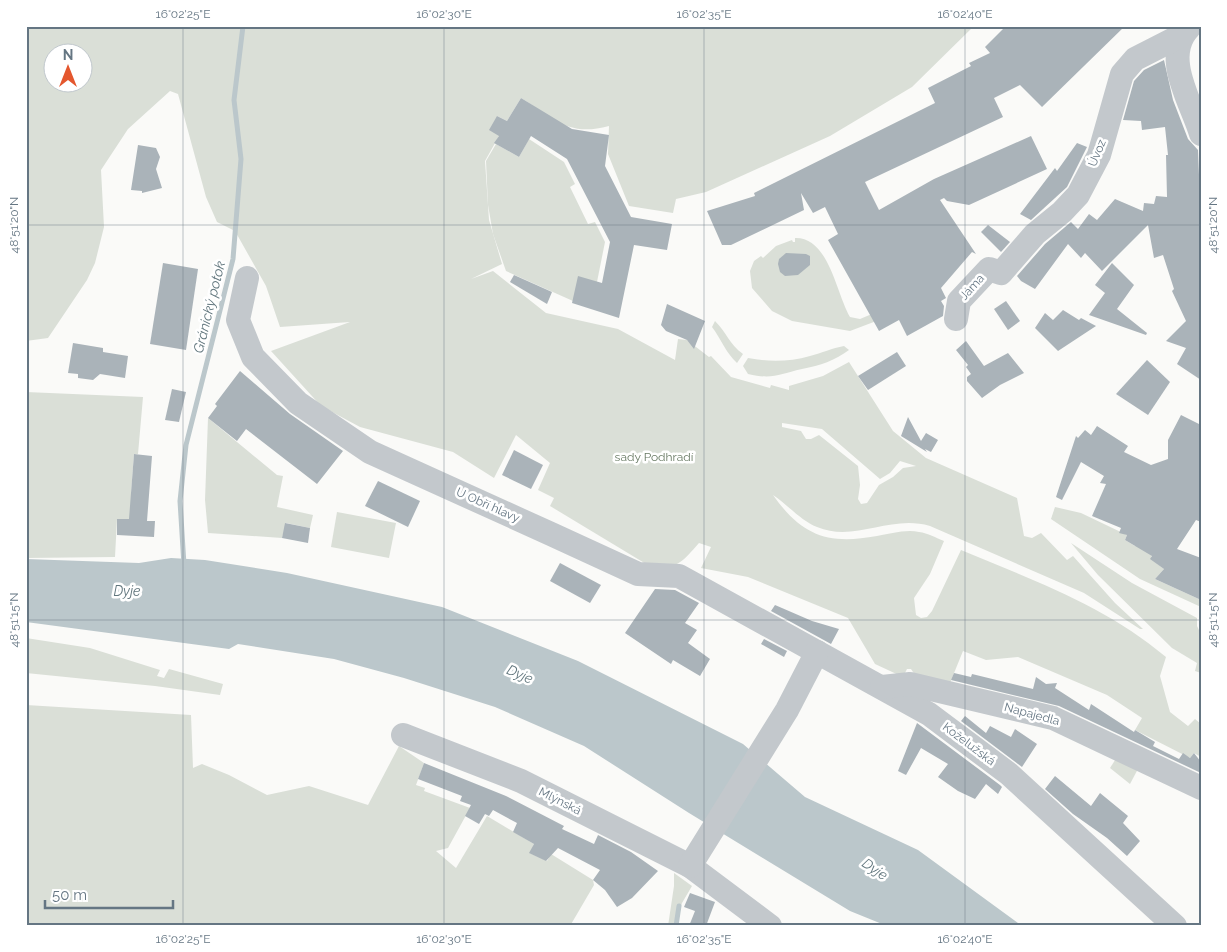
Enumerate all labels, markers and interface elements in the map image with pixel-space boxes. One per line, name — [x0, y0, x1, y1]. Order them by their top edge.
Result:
text: 16°02'25"E — [156, 7, 210, 21]
text: 16°02'30"E — [416, 7, 472, 21]
text: 16°02'35"E — [677, 7, 731, 21]
text: 16°02'40"E — [937, 7, 993, 21]
north arrow — [42, 42, 92, 92]
text: N — [63, 47, 73, 63]
street label: Úvoz — [1085, 137, 1109, 169]
text: 48°51'20"N — [7, 197, 21, 253]
text: 48°51'20"N — [1206, 197, 1220, 253]
water label: Gránický potok — [190, 259, 228, 355]
street label: Jáma — [957, 271, 987, 303]
park label: sady Podhradí — [615, 450, 694, 464]
street label: U Obří hlavy — [454, 485, 522, 525]
water label: Dyje — [114, 583, 141, 599]
text: 48°51'15"N — [7, 593, 21, 647]
text: 48°51'15"N — [1206, 593, 1220, 647]
water label: Dyje — [504, 661, 536, 687]
street label: Napajedla — [1003, 700, 1061, 728]
street label: Koželužská — [940, 720, 998, 768]
street label: Mlýnská — [536, 784, 584, 818]
water label: Dyje — [859, 855, 891, 883]
scale bar — [45, 877, 172, 909]
text: 50 m — [52, 886, 87, 904]
text: 16°02'25"E — [156, 932, 210, 946]
text: 16°02'30"E — [416, 932, 472, 946]
text: 16°02'35"E — [677, 932, 731, 946]
text: 16°02'40"E — [937, 932, 993, 946]

